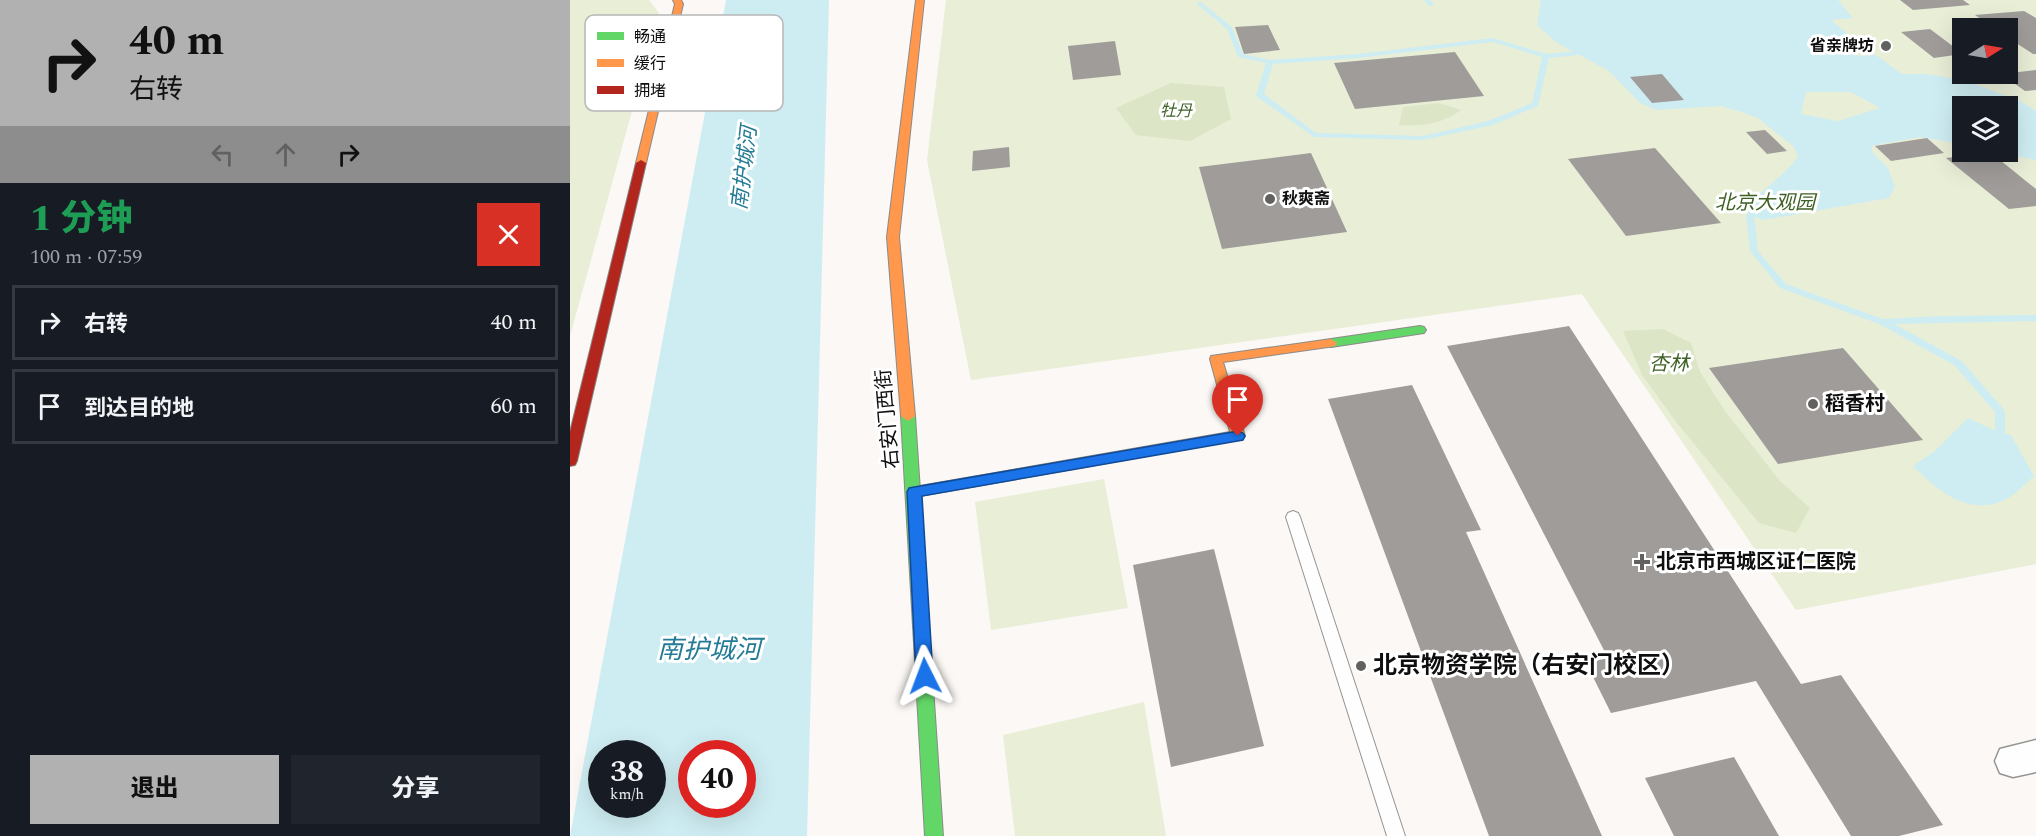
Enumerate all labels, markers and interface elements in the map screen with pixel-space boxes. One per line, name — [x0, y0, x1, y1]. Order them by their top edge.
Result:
text: 40 m — [129, 10, 224, 73]
legend — [585, 15, 783, 111]
north arrow — [1952, 18, 2018, 84]
map controls — [1952, 18, 2018, 162]
icon: right — [30, 24, 108, 102]
text: 畅通 — [634, 25, 666, 49]
place label: 省亲牌坊 — [1810, 34, 1874, 58]
marker: 省亲牌坊 — [1879, 39, 1893, 53]
text: 缓行 — [634, 52, 666, 76]
text: 右转 — [129, 69, 183, 111]
text: 拥堵 — [634, 79, 666, 103]
button: layers — [1952, 96, 2018, 162]
park label: 牡丹 — [1160, 99, 1193, 123]
water label: 南护城河 — [724, 120, 766, 212]
icon: left — [206, 138, 239, 171]
icon: ahead — [269, 138, 302, 171]
icon: right — [332, 138, 365, 171]
place label: 秋爽斋 — [1282, 187, 1330, 211]
park label: 北京大观园 — [1715, 188, 1818, 218]
text: 1 分钟 — [30, 192, 133, 247]
marker: 秋爽斋 — [1263, 192, 1277, 206]
button: close — [477, 203, 540, 266]
text: 100 m · 07:59 — [30, 242, 142, 272]
icon: right — [33, 306, 66, 339]
text: 40 m — [491, 306, 537, 339]
text: 右转 — [84, 308, 128, 341]
park label: 杏林 — [1649, 349, 1691, 379]
street label: 右安门西街 — [869, 368, 907, 470]
pin — [1212, 374, 1263, 436]
icon: arrive — [1221, 383, 1254, 416]
place label: 稻香村 — [1825, 389, 1885, 419]
icon: arrive — [33, 390, 66, 423]
text: 60 m — [491, 390, 537, 423]
text: 到达目的地 — [84, 392, 194, 425]
marker: 稻香村 — [1806, 397, 1820, 411]
place label: 北京市西城区证仁医院 — [1656, 547, 1856, 577]
marker: 北京市西城区证仁医院 — [1633, 553, 1651, 571]
water label: 南护城河 — [657, 630, 766, 670]
position arrow — [893, 644, 957, 708]
place label: 北京物资学院（右安门校区） — [1373, 648, 1685, 684]
marker: 北京物资学院（右安门校区） — [1354, 659, 1368, 673]
speed limit sign: 40 — [678, 740, 756, 818]
text: 38 — [610, 749, 644, 795]
button: 退出 — [30, 755, 279, 824]
button: 分享 — [291, 755, 540, 824]
text: km/h — [610, 783, 644, 806]

